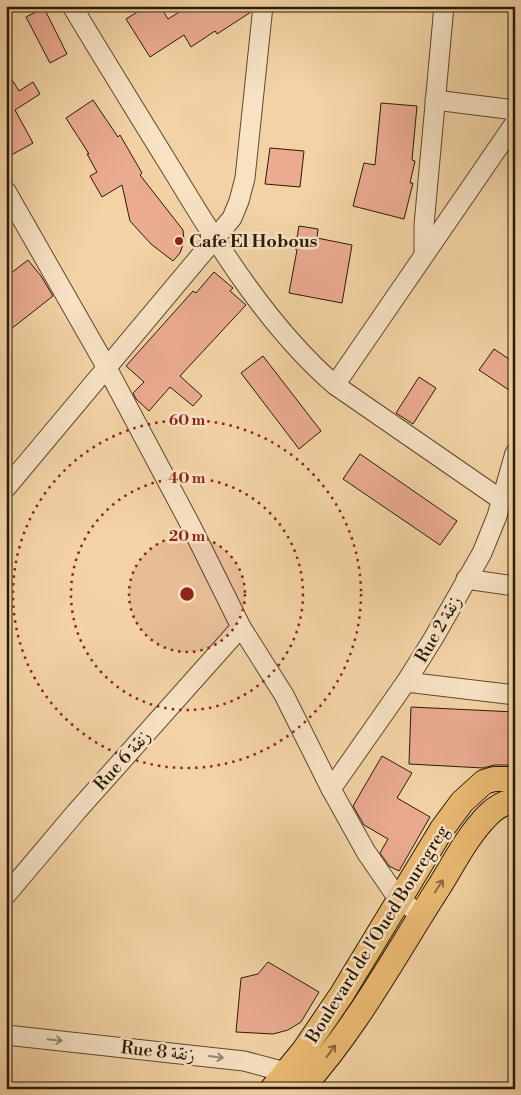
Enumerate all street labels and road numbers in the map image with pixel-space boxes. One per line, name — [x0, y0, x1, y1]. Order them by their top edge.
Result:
street label: Rue 2 زنقة — [410, 592, 467, 667]
street label: Rue 6 زنقة — [89, 725, 156, 796]
street label: Boulevard de l'Oued Bouregreg — [300, 821, 454, 1048]
street label: Rue 8 زنقة — [120, 1036, 196, 1067]

